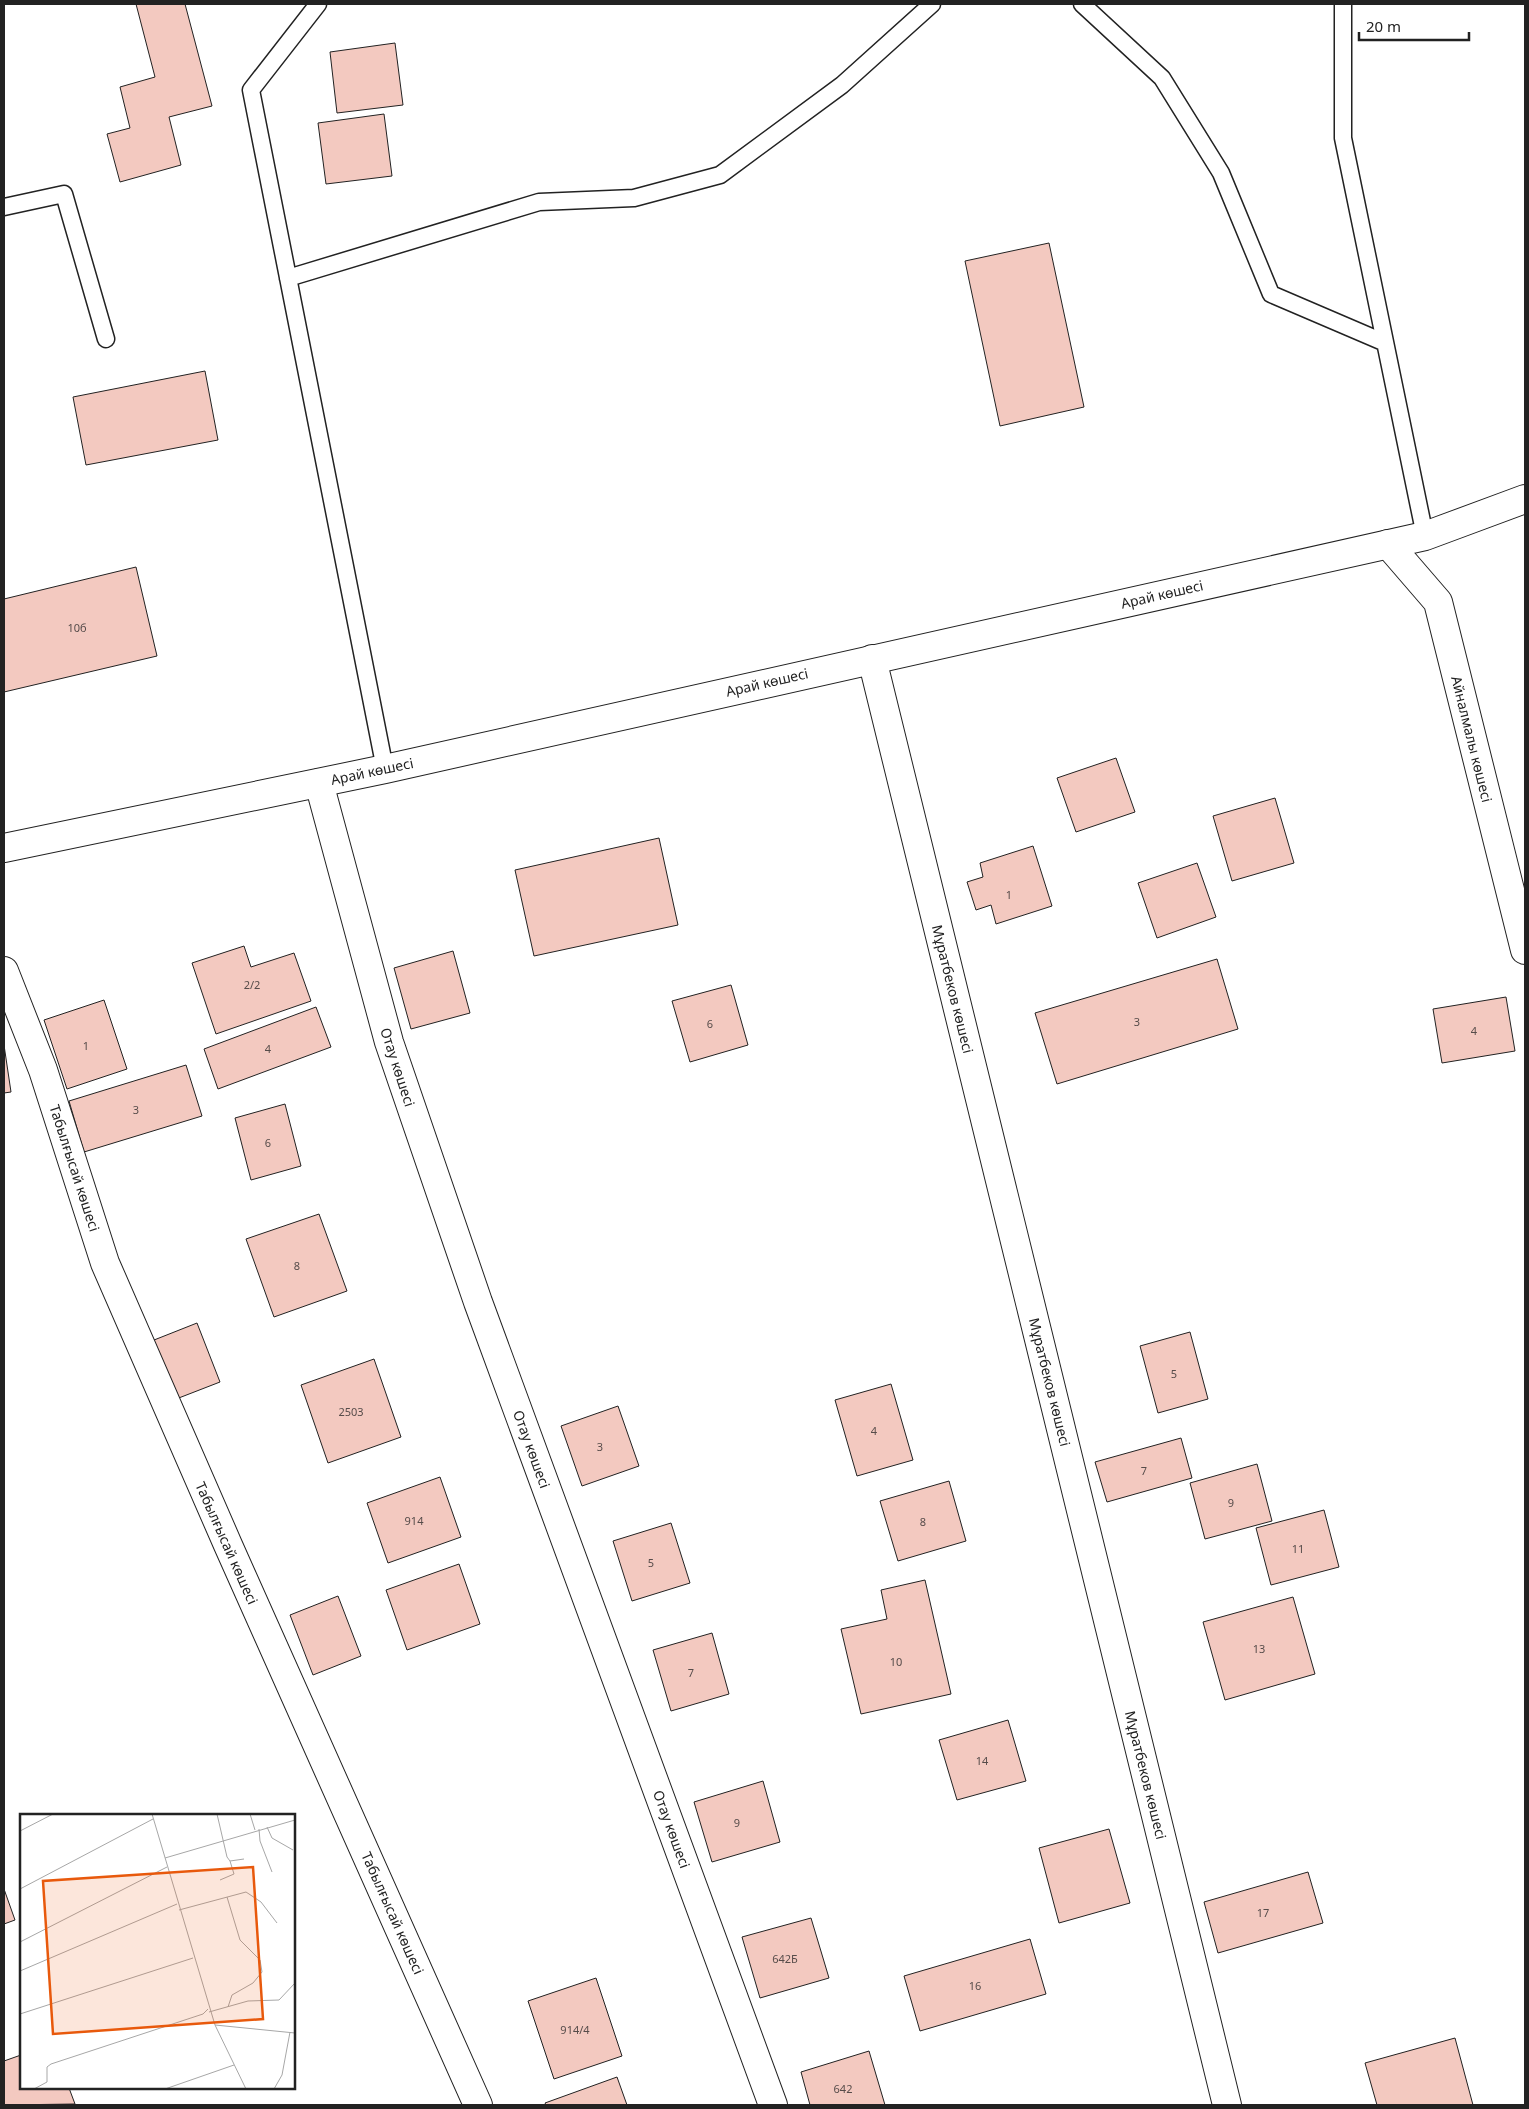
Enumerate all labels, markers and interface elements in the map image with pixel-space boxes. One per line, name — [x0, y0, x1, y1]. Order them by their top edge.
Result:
scale bar — [1359, 10, 1469, 42]
text: 20 m — [1366, 16, 1401, 36]
street label: Арай көшесі — [1119, 575, 1205, 613]
house number: 10б — [67, 620, 87, 635]
street label: Арай көшесі — [724, 663, 810, 701]
street label: Айналмалы көшесі — [1447, 674, 1497, 804]
street label: Арай көшесі — [329, 753, 415, 789]
house number: 1 — [1006, 887, 1012, 902]
street label: Мұратбеков көшесі — [928, 923, 978, 1055]
house number: 2/2 — [244, 977, 260, 992]
house number: 3 — [1134, 1014, 1140, 1029]
house number: 6 — [707, 1016, 713, 1031]
house number: 4 — [1471, 1023, 1478, 1038]
street label: Отау көшесі — [376, 1025, 420, 1109]
house number: 1 — [83, 1038, 89, 1053]
house number: 4 — [265, 1041, 272, 1056]
street label: Табылғысай көшесі — [46, 1102, 104, 1234]
house number: 3 — [133, 1102, 139, 1117]
house number: 6 — [265, 1135, 271, 1150]
house number: 8 — [294, 1258, 300, 1273]
street label: Мұратбеков көшесі — [1025, 1316, 1075, 1448]
house number: 5 — [1171, 1366, 1177, 1381]
house number: 2503 — [338, 1404, 364, 1419]
street label: Отау көшесі — [509, 1407, 555, 1491]
house number: 4 — [871, 1423, 878, 1438]
house number: 3 — [597, 1439, 603, 1454]
house number: 7 — [1141, 1463, 1147, 1478]
street label: Табылғысай көшесі — [191, 1479, 263, 1607]
house number: 9 — [1228, 1495, 1234, 1510]
house number: 914 — [405, 1513, 424, 1528]
house number: 8 — [920, 1514, 926, 1529]
house number: 11 — [1292, 1541, 1304, 1556]
house number: 5 — [648, 1555, 654, 1570]
house number: 13 — [1253, 1641, 1265, 1656]
house number: 10 — [890, 1654, 902, 1669]
house number: 7 — [688, 1665, 694, 1680]
street label: Мұратбеков көшесі — [1121, 1709, 1171, 1841]
house number: 14 — [976, 1753, 989, 1768]
street label: Отау көшесі — [649, 1787, 695, 1871]
inset map — [20, 1814, 295, 2089]
house number: 9 — [734, 1815, 740, 1830]
street label: Табылғысай көшесі — [357, 1849, 429, 1977]
house number: 17 — [1257, 1905, 1269, 1920]
house number: 642Б — [772, 1951, 798, 1966]
house number: 16 — [969, 1978, 981, 1993]
house number: 914/4 — [560, 2022, 590, 2037]
house number: 642 — [834, 2081, 852, 2096]

